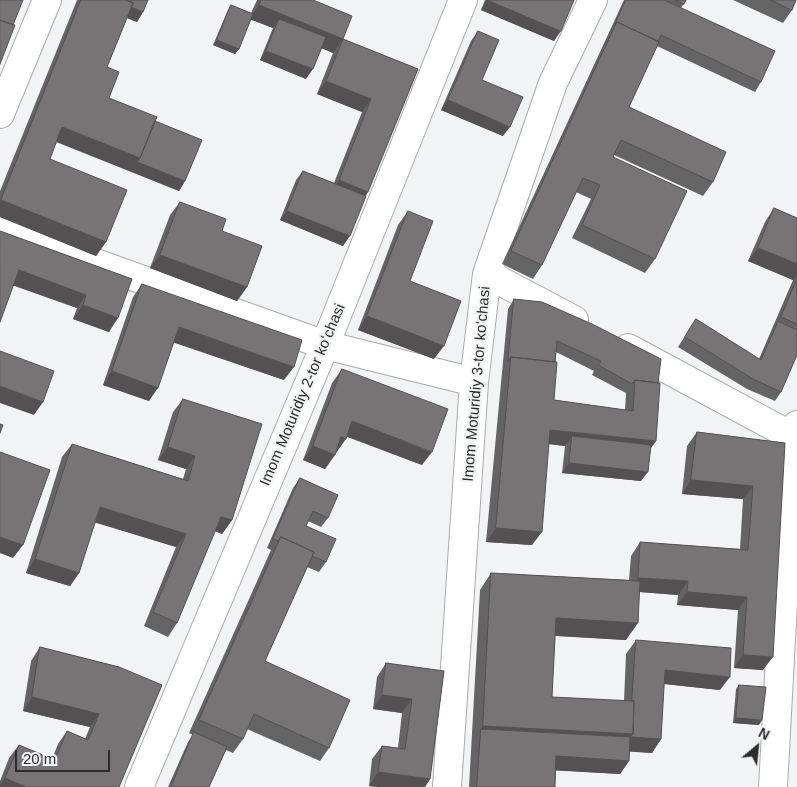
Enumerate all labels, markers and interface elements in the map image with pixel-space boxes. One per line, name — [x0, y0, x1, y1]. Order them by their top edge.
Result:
street label: Imom Moturidiy 3-tor koʻchasi — [459, 286, 495, 482]
street label: Imom Moturidiy 2-tor koʻchasi — [256, 301, 350, 489]
north arrow — [732, 722, 782, 772]
text: N — [756, 724, 772, 743]
scale bar — [18, 740, 112, 772]
text: 20 m — [23, 750, 56, 767]

